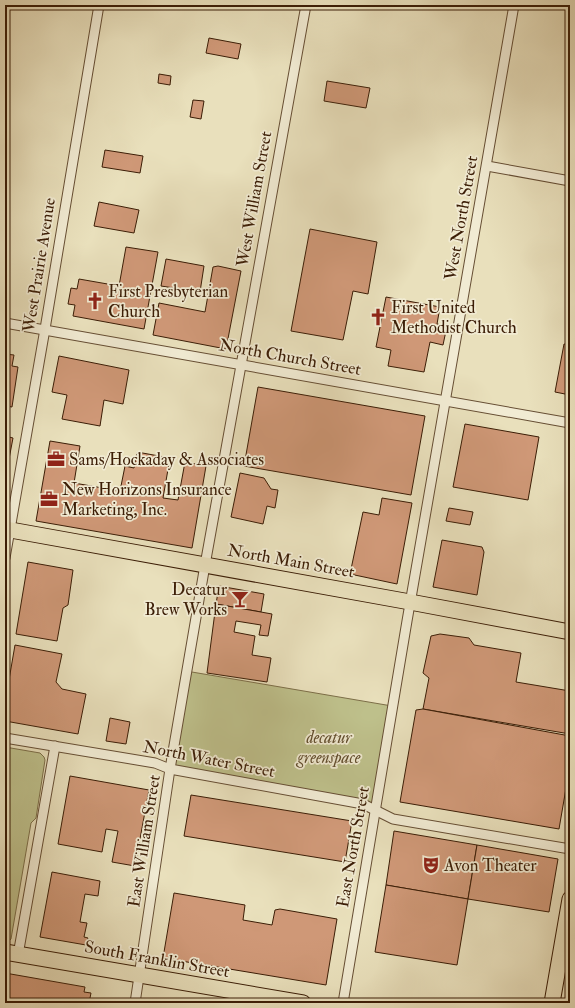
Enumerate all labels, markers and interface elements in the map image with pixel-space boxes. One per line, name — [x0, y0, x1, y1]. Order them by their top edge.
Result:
street label: West William Street — [232, 129, 276, 270]
street label: West North Street — [440, 154, 482, 283]
street label: West Prairie Avenue — [18, 196, 60, 335]
place label: First Presbyterian Church — [108, 281, 229, 322]
church icon: First Presbyterian Church — [85, 291, 105, 311]
place label: First United Methodist Church — [391, 297, 517, 338]
church icon: First United Methodist Church — [368, 307, 388, 327]
street label: North Church Street — [217, 334, 363, 380]
office icon: Sams/Hockaday & Associates — [46, 449, 66, 469]
place label: Sams/Hockaday & Associates — [69, 449, 264, 471]
place label: New Horizons Insurance Marketing, Inc. — [62, 479, 232, 520]
office icon: New Horizons Insurance Marketing, Inc. — [39, 489, 59, 509]
street label: North Main Street — [226, 539, 357, 583]
place label: Decatur Brew Works — [144, 579, 228, 620]
bar icon: Decatur Brew Works — [230, 589, 250, 609]
park label: decatur greenspace — [296, 727, 361, 768]
street label: North Water Street — [141, 736, 277, 782]
street label: East William Street — [123, 773, 165, 909]
street label: East North Street — [332, 784, 374, 909]
theatre icon: Avon Theater — [421, 855, 441, 875]
place label: Avon Theater — [443, 855, 537, 876]
street label: South Franklin Street — [83, 936, 232, 982]

